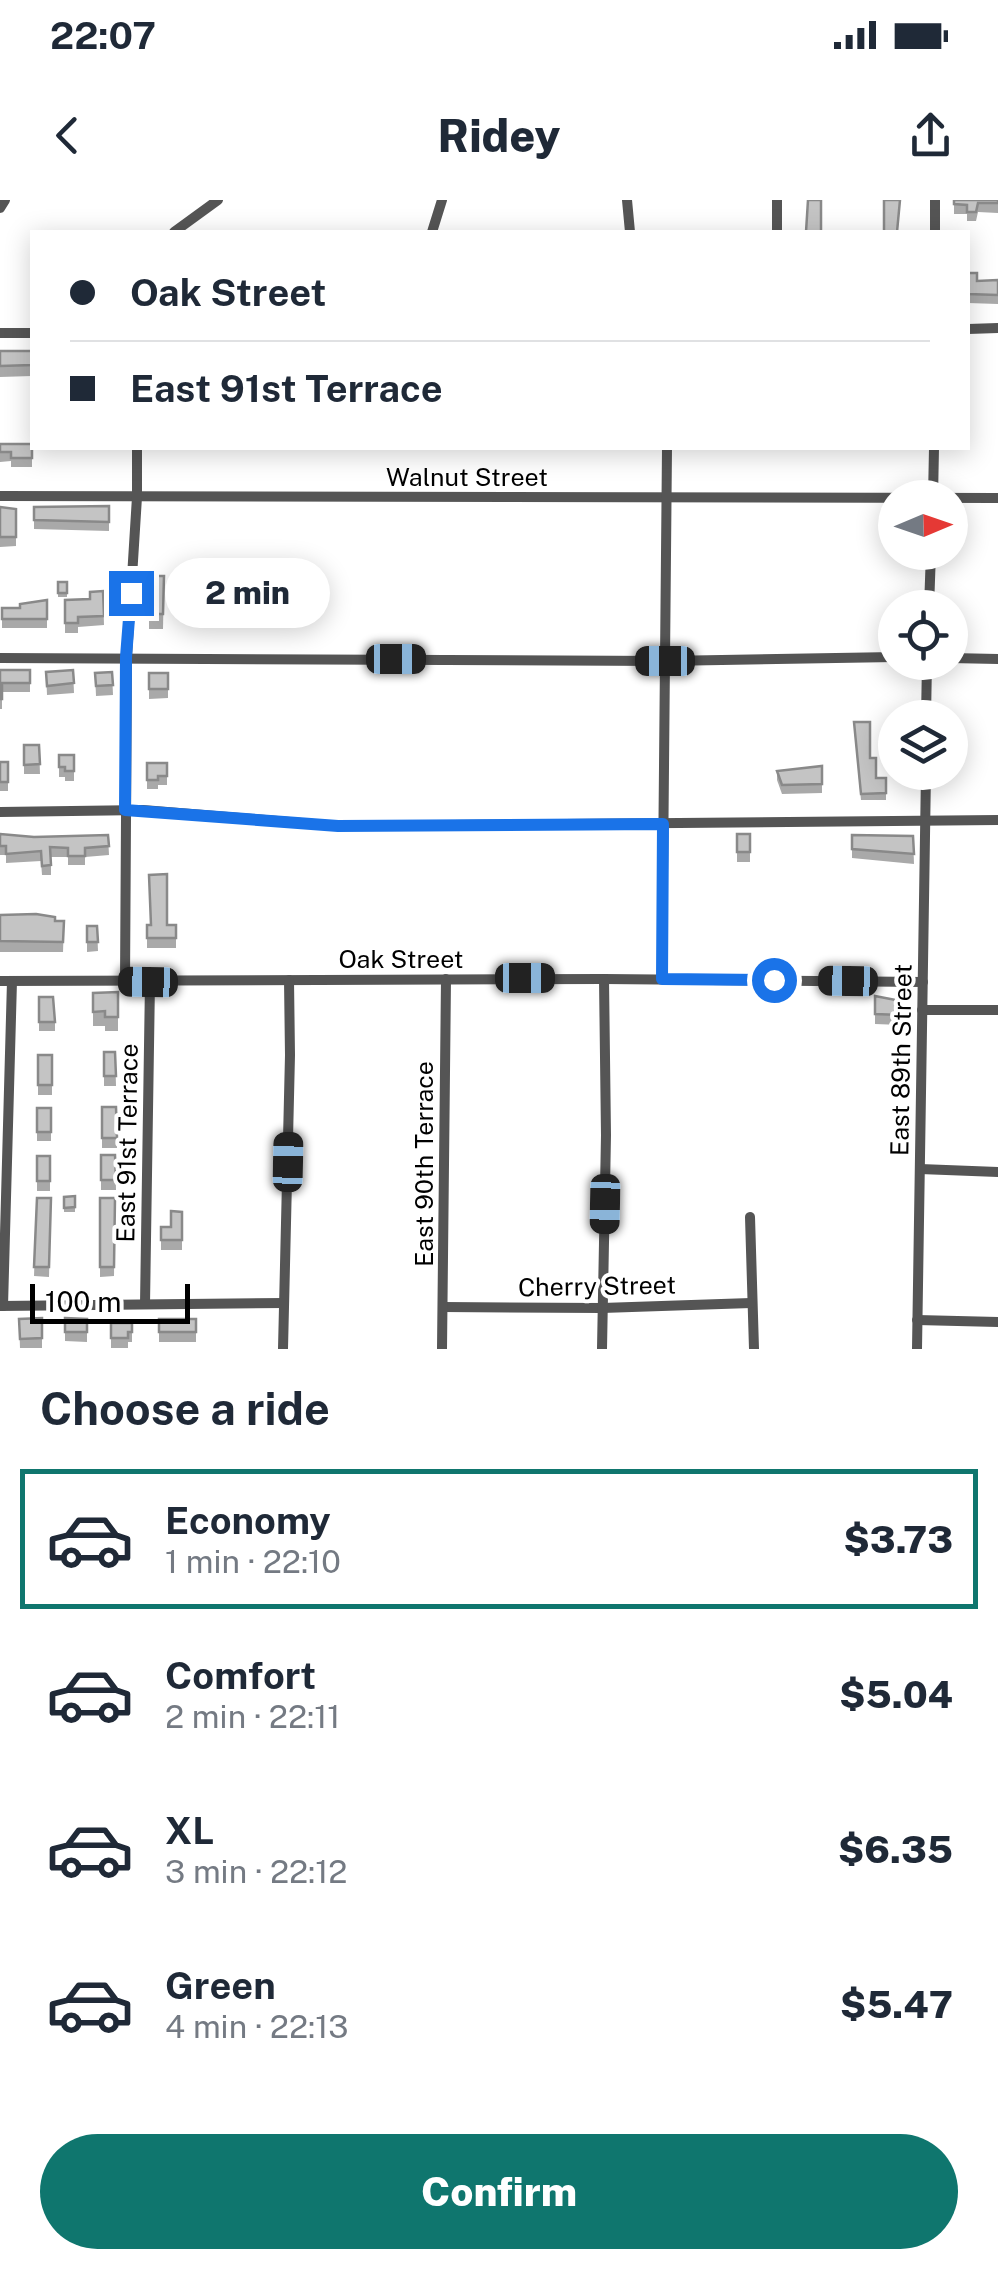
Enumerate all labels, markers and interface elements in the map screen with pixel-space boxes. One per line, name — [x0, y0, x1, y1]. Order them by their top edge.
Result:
text: 22:07 — [50, 13, 156, 58]
icon: back — [40, 108, 95, 163]
icon: share — [903, 108, 958, 163]
text: Ridey — [438, 109, 560, 162]
text: Oak Street — [130, 270, 326, 315]
text: East 91st Terrace — [130, 366, 443, 411]
street label: Walnut Street — [386, 462, 548, 492]
north arrow — [878, 480, 968, 570]
map controls — [878, 480, 968, 790]
callout: 2 min — [166, 558, 331, 628]
route end — [109, 571, 154, 616]
text: 2 min — [205, 574, 290, 611]
button: locate — [878, 590, 968, 680]
car — [366, 644, 426, 674]
car — [635, 646, 695, 676]
button: layers — [878, 700, 968, 790]
street label: Oak Street — [338, 944, 464, 974]
route start — [752, 958, 797, 1003]
car — [495, 963, 555, 993]
street label: East 89th Street — [884, 964, 918, 1156]
car — [818, 965, 878, 997]
car — [118, 966, 178, 998]
street label: East 91st Terrace — [110, 1043, 144, 1243]
street label: East 90th Terrace — [409, 1061, 439, 1267]
car — [272, 1132, 304, 1192]
car — [589, 1174, 621, 1234]
street label: Cherry Street — [518, 1270, 676, 1302]
scale bar — [30, 1279, 190, 1324]
text: 100 m — [45, 1285, 122, 1318]
text: Choose a ride — [40, 1382, 330, 1435]
icon: car — [45, 1494, 135, 1584]
text: Economy — [165, 1498, 331, 1543]
text: $3.73 — [844, 1517, 953, 1562]
text: 1 min · 22:10 — [165, 1543, 341, 1580]
icon: car — [45, 1649, 135, 1739]
text: Comfort — [165, 1653, 316, 1698]
text: $5.04 — [839, 1672, 953, 1717]
text: 2 min · 22:11 — [165, 1698, 340, 1735]
icon: car — [45, 1804, 135, 1894]
text: XL — [165, 1808, 214, 1853]
text: $6.35 — [838, 1827, 953, 1872]
text: 3 min · 22:12 — [165, 1853, 347, 1890]
icon: car — [45, 1959, 135, 2049]
text: Green — [165, 1963, 276, 2008]
text: $5.47 — [840, 1982, 953, 2027]
text: 4 min · 22:13 — [165, 2008, 348, 2045]
button: Confirm — [40, 2134, 958, 2249]

